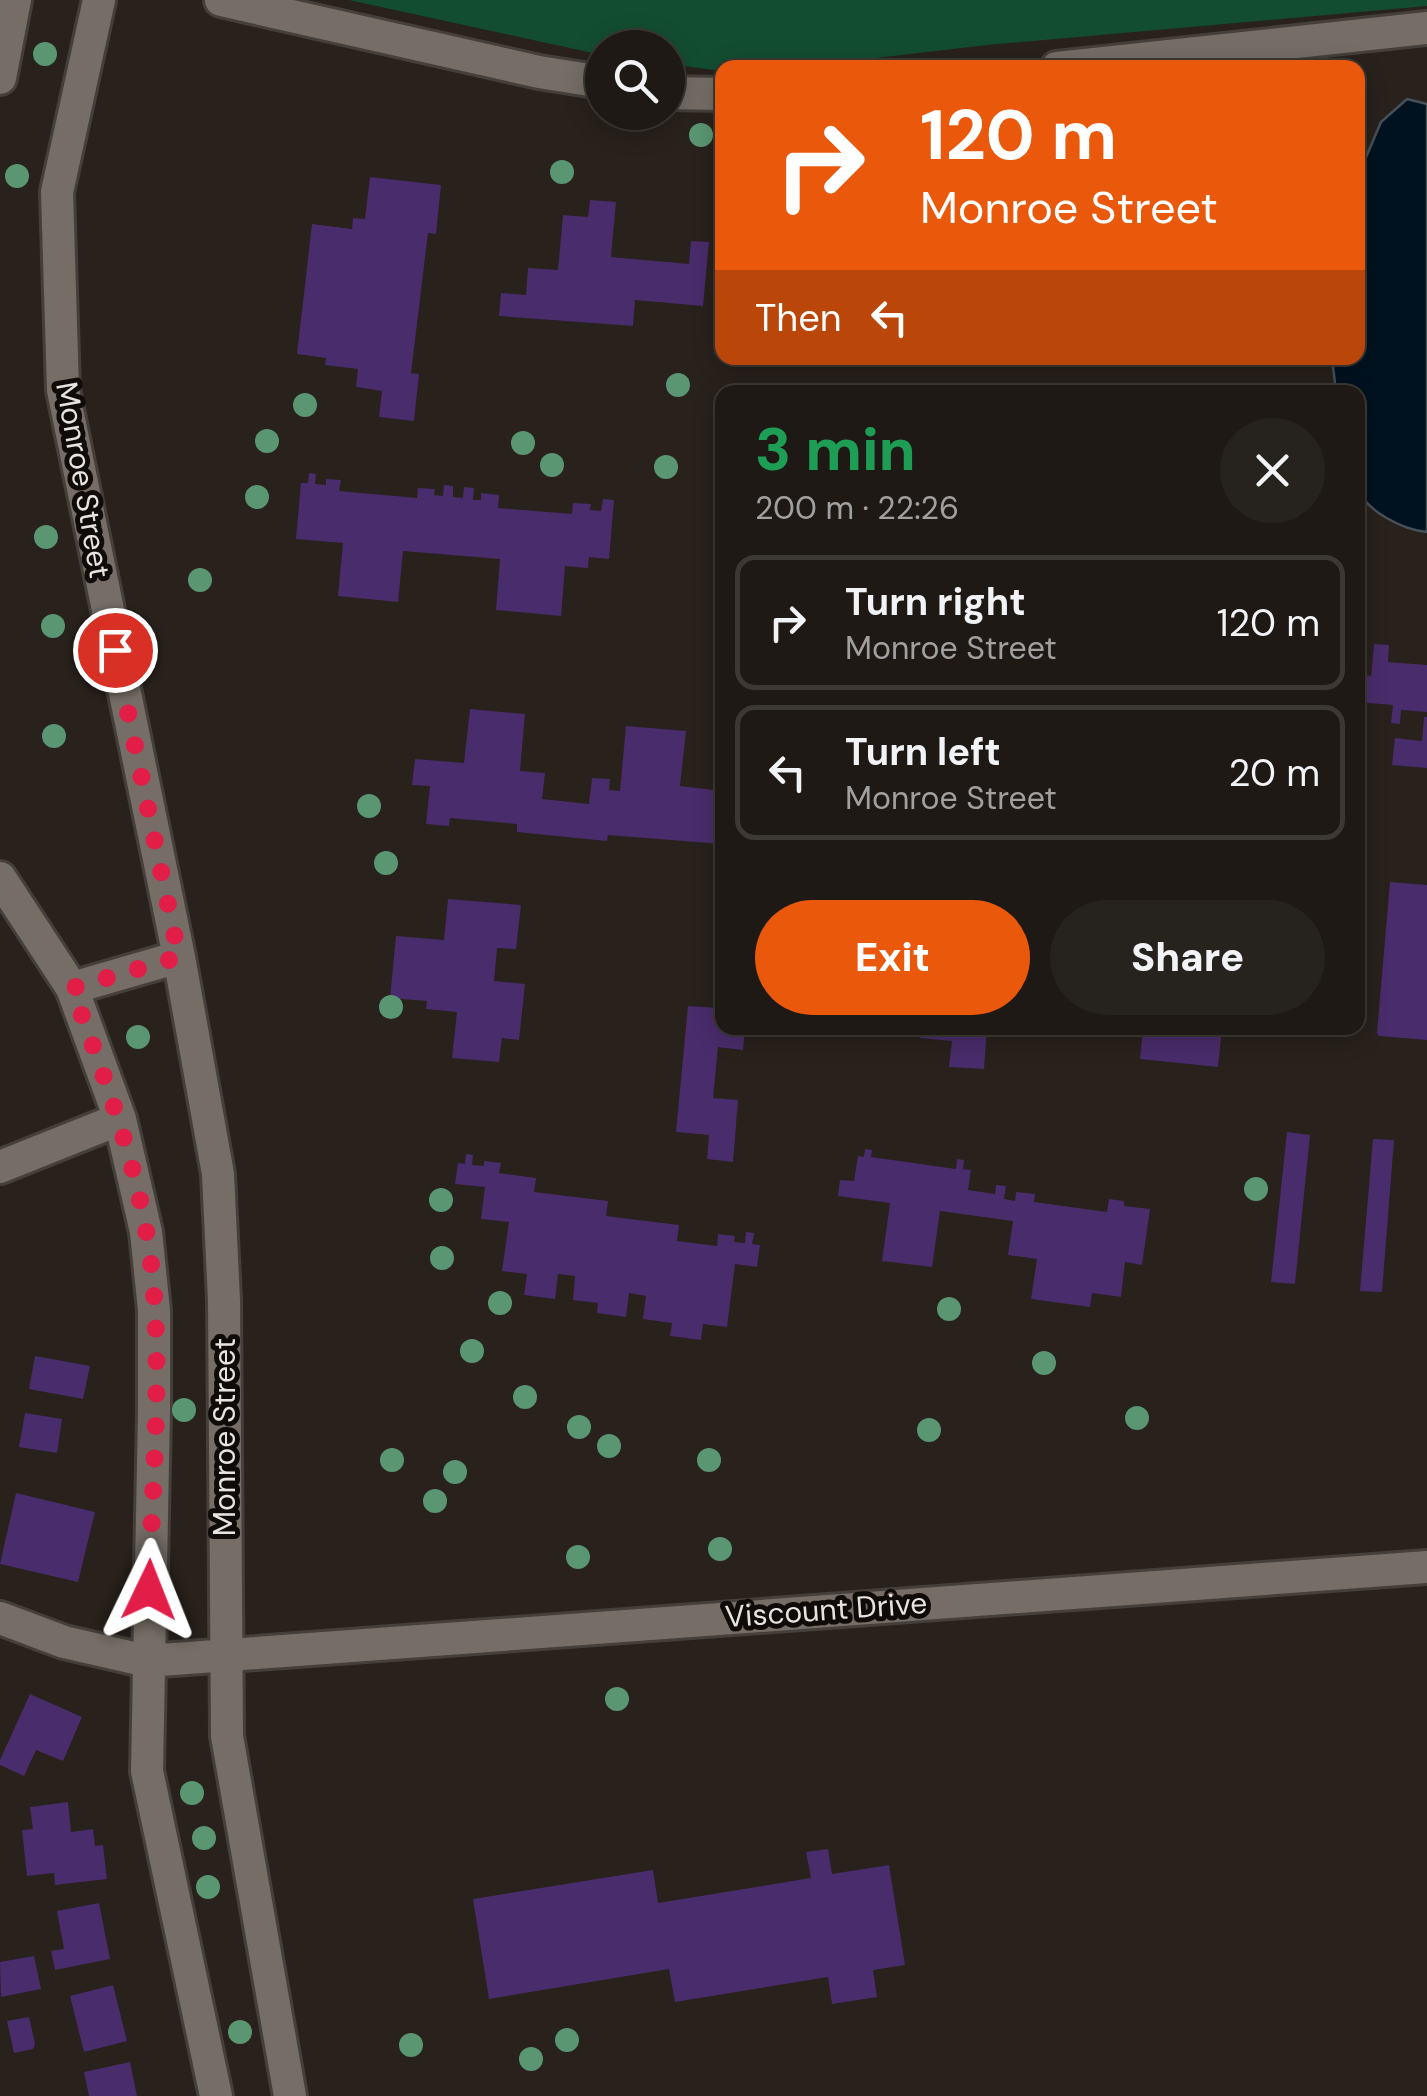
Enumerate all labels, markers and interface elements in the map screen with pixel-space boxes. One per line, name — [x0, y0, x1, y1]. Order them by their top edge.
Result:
map controls — [585, 30, 685, 130]
button: search — [585, 30, 685, 130]
text: 120 m — [920, 90, 1117, 181]
icon: right — [755, 100, 885, 230]
text: Monroe Street — [920, 178, 1218, 237]
icon: left — [862, 290, 917, 345]
text: Then — [755, 293, 842, 343]
street label: Monroe Street — [47, 379, 120, 581]
text: 3 min — [755, 410, 916, 489]
button: close — [1220, 418, 1325, 523]
text: 200 m · 22:26 — [755, 487, 959, 529]
text: Turn right — [845, 577, 1026, 627]
icon: right — [760, 595, 815, 650]
text: 120 m — [1217, 598, 1320, 648]
pin — [73, 608, 158, 693]
icon: arrive — [88, 623, 143, 678]
text: Monroe Street — [845, 627, 1057, 669]
text: Turn left — [845, 727, 1001, 777]
icon: left — [760, 745, 815, 800]
text: 20 m — [1229, 748, 1320, 798]
text: Monroe Street — [845, 777, 1057, 819]
button: Exit — [755, 900, 1030, 1015]
button: Share — [1050, 900, 1325, 1015]
street label: Monroe Street — [205, 1338, 244, 1536]
position arrow — [97, 1538, 201, 1642]
street label: Viscount Drive — [724, 1583, 928, 1636]

